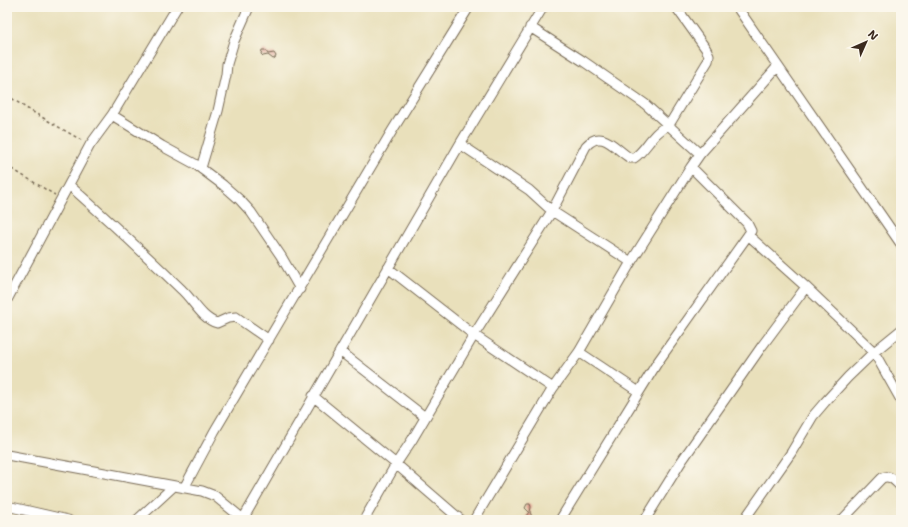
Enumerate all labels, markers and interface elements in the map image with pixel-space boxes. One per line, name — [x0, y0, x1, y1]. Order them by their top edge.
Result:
north arrow — [846, 22, 886, 62]
text: N — [864, 27, 881, 44]

